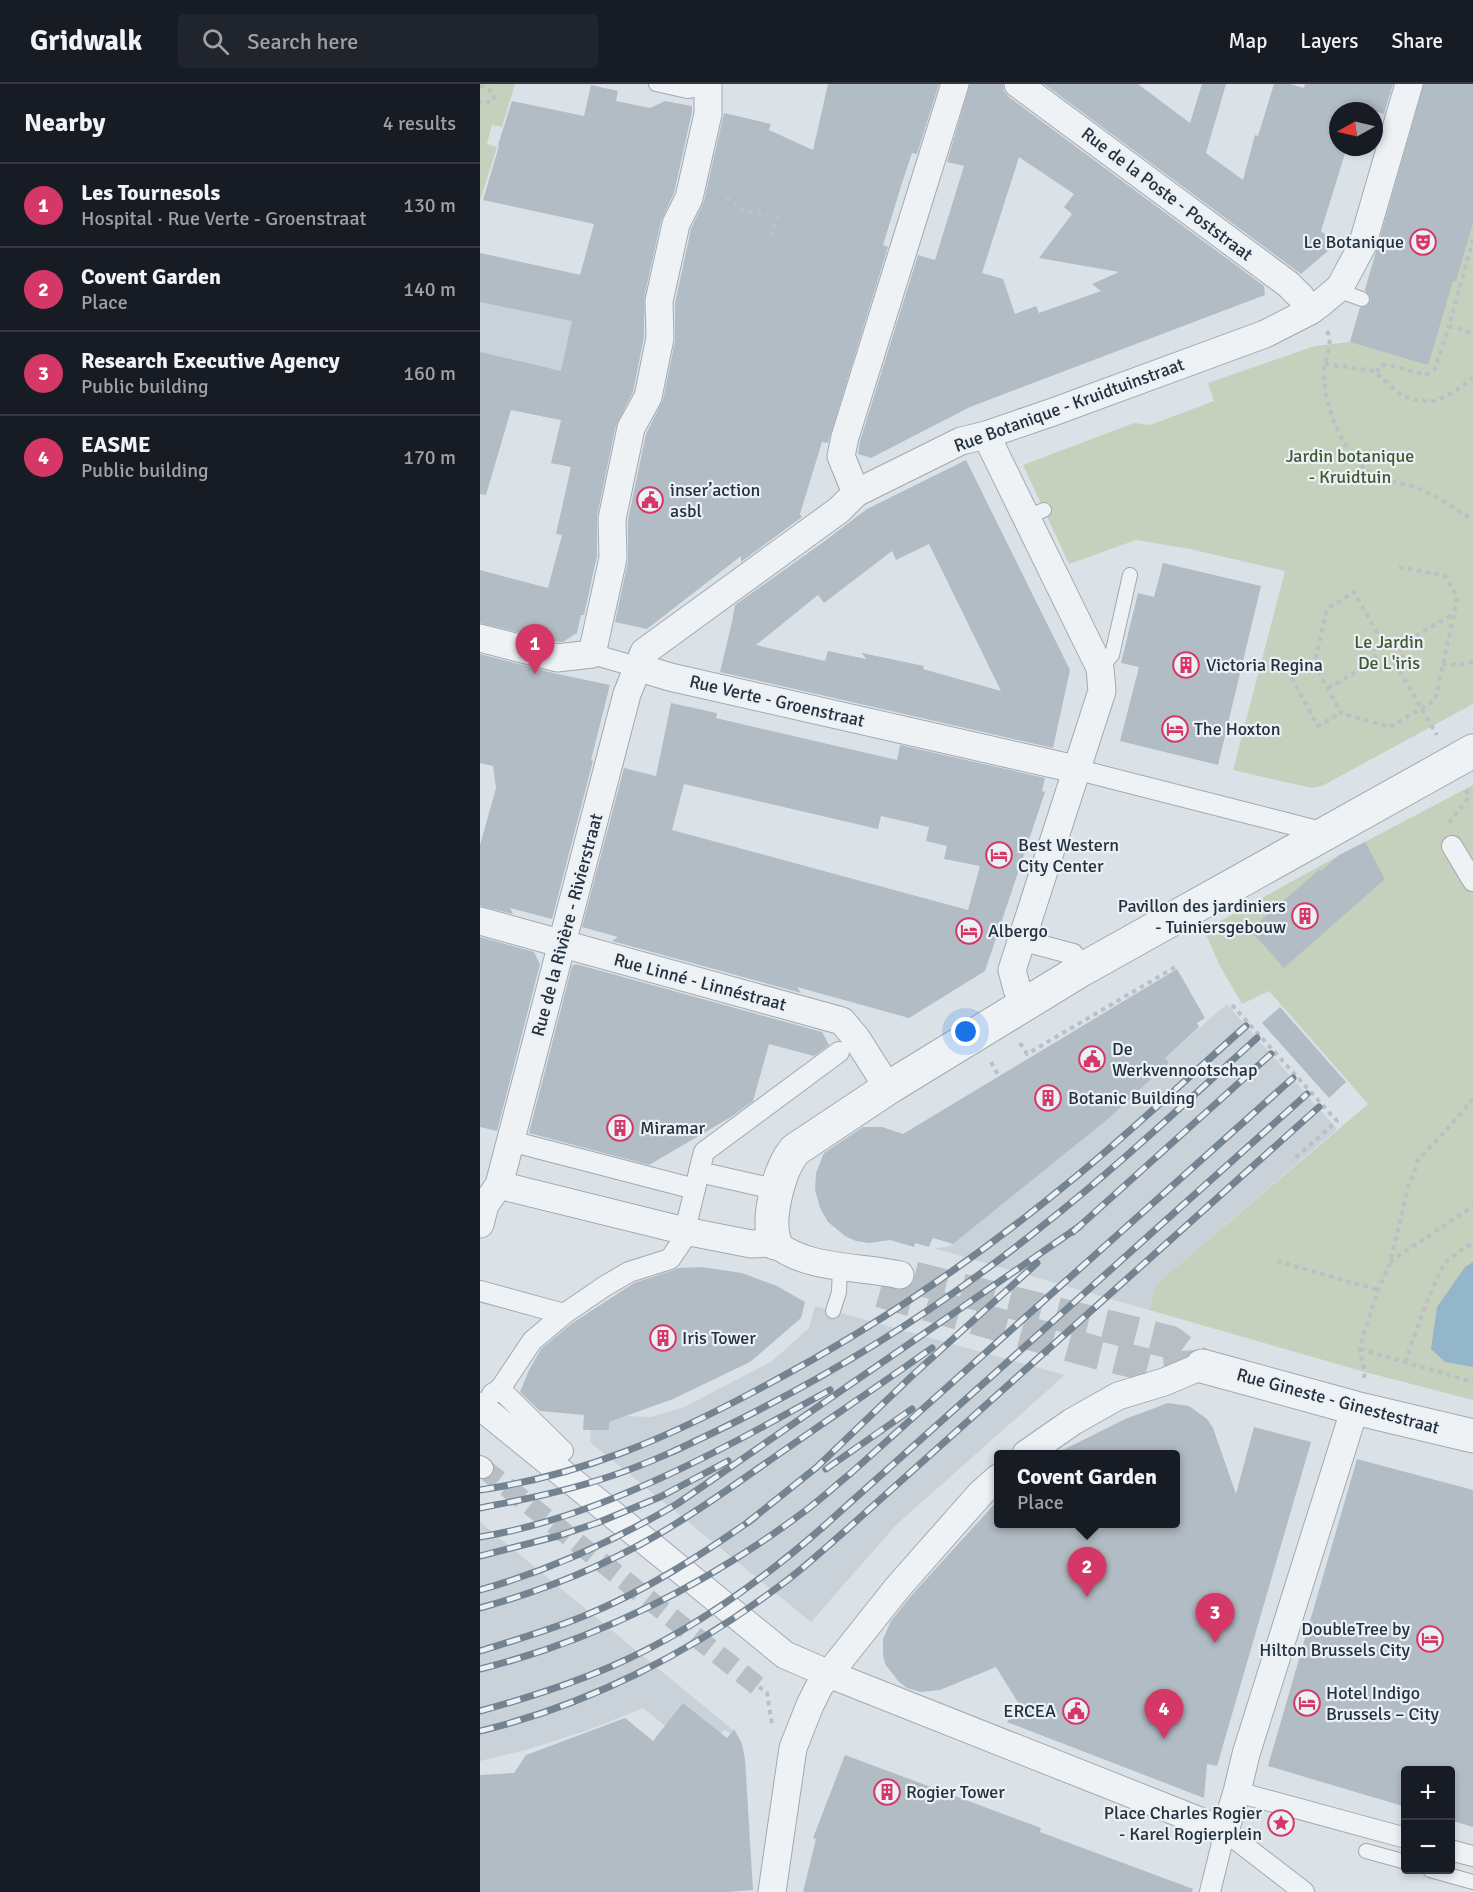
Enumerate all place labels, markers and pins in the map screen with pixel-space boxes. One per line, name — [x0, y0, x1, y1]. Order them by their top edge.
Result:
theatre icon: Le Botanique — [1408, 227, 1438, 257]
place label: Le Botanique — [1304, 231, 1404, 253]
place label: inser’action asbl — [670, 479, 760, 522]
public building icon: inser’action asbl — [635, 485, 665, 515]
pin: 1 — [516, 624, 554, 674]
building icon: Victoria Regina — [1171, 650, 1201, 680]
place label: Victoria Regina — [1206, 654, 1323, 676]
hotel icon: The Hoxton — [1160, 714, 1190, 744]
place label: The Hoxton — [1194, 718, 1280, 740]
place label: Best Western City Center — [1018, 834, 1119, 877]
hotel icon: Best Western City Center — [984, 840, 1014, 870]
place label: Pavillon des jardiniers - Tuiniersgebouw — [1118, 895, 1286, 938]
building icon: Pavillon des jardiniers - Tuiniersgebouw — [1290, 901, 1320, 931]
hotel icon: Albergo — [954, 916, 984, 946]
place label: Albergo — [988, 920, 1048, 942]
place label: De Werkvennootschap — [1112, 1038, 1258, 1081]
public building icon: De Werkvennootschap — [1077, 1044, 1107, 1074]
building icon: Botanic Building — [1033, 1083, 1063, 1113]
place label: Botanic Building — [1068, 1087, 1195, 1109]
building icon: Miramar — [605, 1113, 635, 1143]
place label: Miramar — [640, 1117, 706, 1139]
building icon: Iris Tower — [648, 1323, 678, 1353]
place label: Iris Tower — [682, 1327, 756, 1349]
pin: 2 — [1068, 1548, 1106, 1597]
pin: 3 — [1196, 1594, 1234, 1643]
place label: DoubleTree by Hilton Brussels City — [1259, 1618, 1411, 1661]
hotel icon: DoubleTree by Hilton Brussels City — [1415, 1624, 1445, 1654]
place label: Hotel Indigo Brussels – City — [1326, 1682, 1440, 1725]
hotel icon: Hotel Indigo Brussels – City — [1292, 1688, 1322, 1718]
pin: 4 — [1144, 1690, 1184, 1739]
public building icon: ERCEA — [1061, 1696, 1091, 1726]
place label: ERCEA — [1003, 1700, 1056, 1722]
building icon: Rogier Tower — [872, 1777, 902, 1807]
place label: Rogier Tower — [906, 1781, 1005, 1803]
place label: Place Charles Rogier - Karel Rogierplein — [1104, 1802, 1262, 1845]
place icon: Place Charles Rogier - Karel Rogierplein — [1266, 1808, 1296, 1838]

